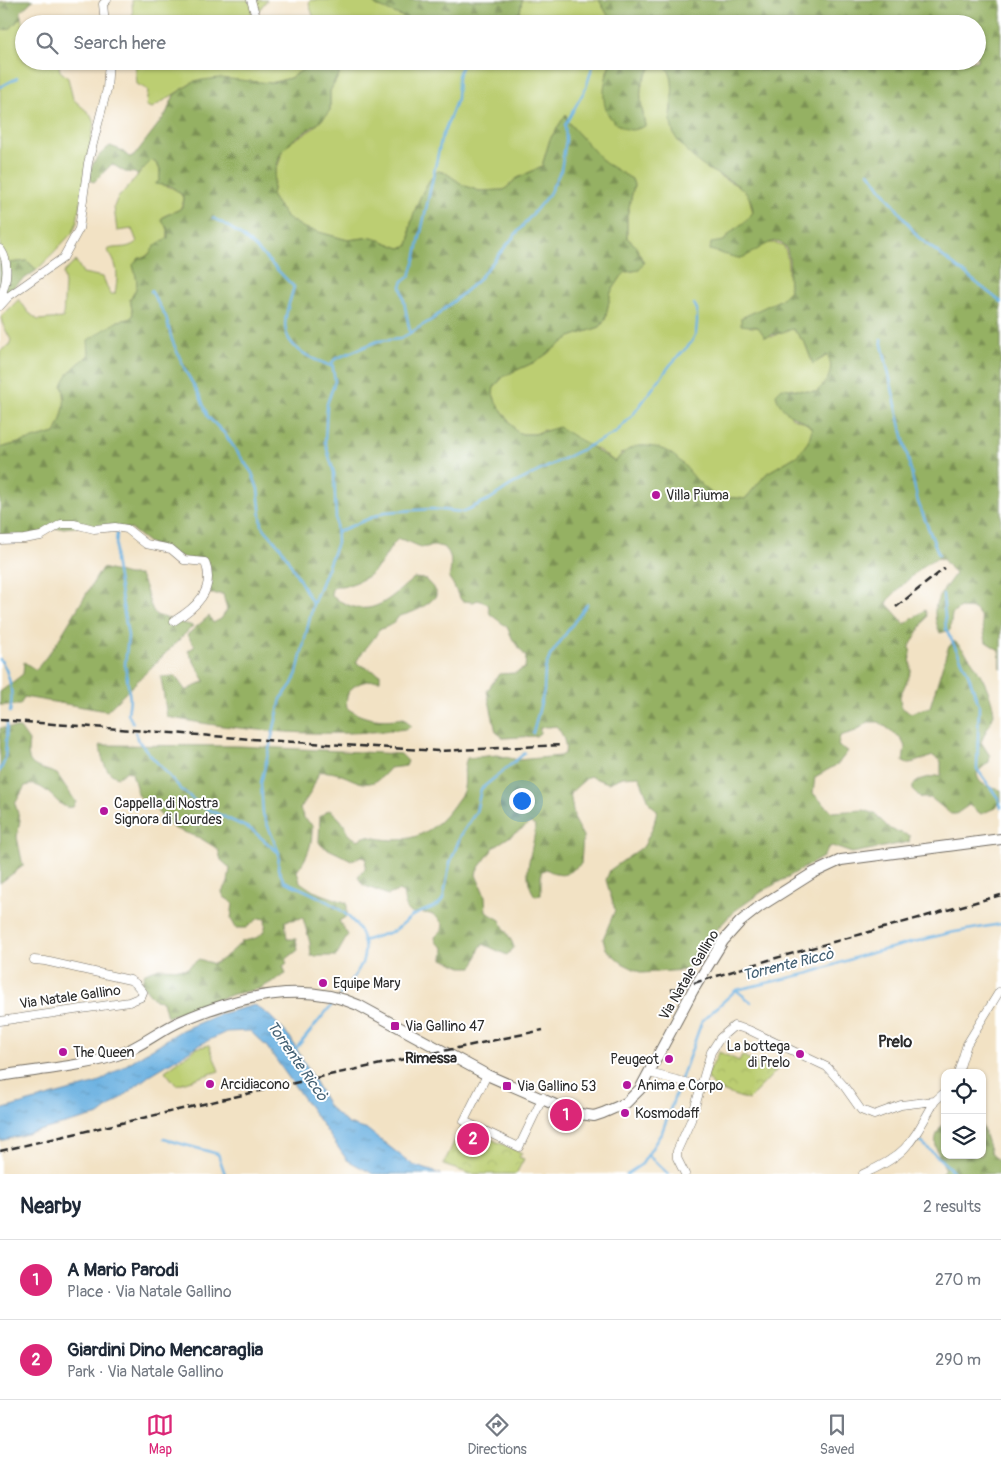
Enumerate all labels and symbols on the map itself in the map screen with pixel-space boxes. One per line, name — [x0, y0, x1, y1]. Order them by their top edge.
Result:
place label: Villa Piuma — [666, 487, 729, 504]
marker: Villa Piuma — [650, 489, 662, 501]
your location — [509, 788, 535, 814]
place label: Cappella di Nostra Signora di Lourdes — [114, 795, 222, 828]
marker: Cappella di Nostra Signora di Lourdes — [98, 805, 110, 817]
street label: Via Natale Gallino — [655, 927, 723, 1023]
water label: Torrente Riccò — [741, 944, 836, 985]
place label: Equipe Mary — [333, 975, 401, 992]
marker: Equipe Mary — [317, 977, 329, 989]
street label: Via Natale Gallino — [18, 981, 122, 1013]
water label: Torrente Riccò — [263, 1017, 332, 1105]
place label: Via Gallino 47 — [405, 1018, 485, 1035]
marker: Via Gallino 47 — [389, 1020, 401, 1032]
district label: Prelo — [878, 1032, 912, 1052]
place label: La bottega di Prelo — [726, 1038, 790, 1071]
place label: The Queen — [73, 1044, 134, 1061]
marker: The Queen — [57, 1046, 69, 1058]
marker: La bottega di Prelo — [794, 1048, 806, 1060]
district label: Rimessa — [405, 1049, 457, 1068]
place label: Peugeot — [610, 1051, 659, 1068]
marker: Peugeot — [663, 1053, 675, 1065]
place label: Arcidiacono — [220, 1076, 290, 1093]
place label: Anima e Corpo — [637, 1077, 724, 1094]
marker: Arcidiacono — [204, 1078, 216, 1090]
place label: Via Gallino 53 — [517, 1078, 597, 1095]
marker: Anima e Corpo — [621, 1079, 633, 1091]
marker: Via Gallino 53 — [501, 1080, 513, 1092]
pin: 1 — [550, 1096, 582, 1134]
place label: Kosmodaff — [635, 1105, 700, 1122]
marker: Kosmodaff — [619, 1107, 631, 1119]
pin: 2 — [457, 1120, 489, 1158]

